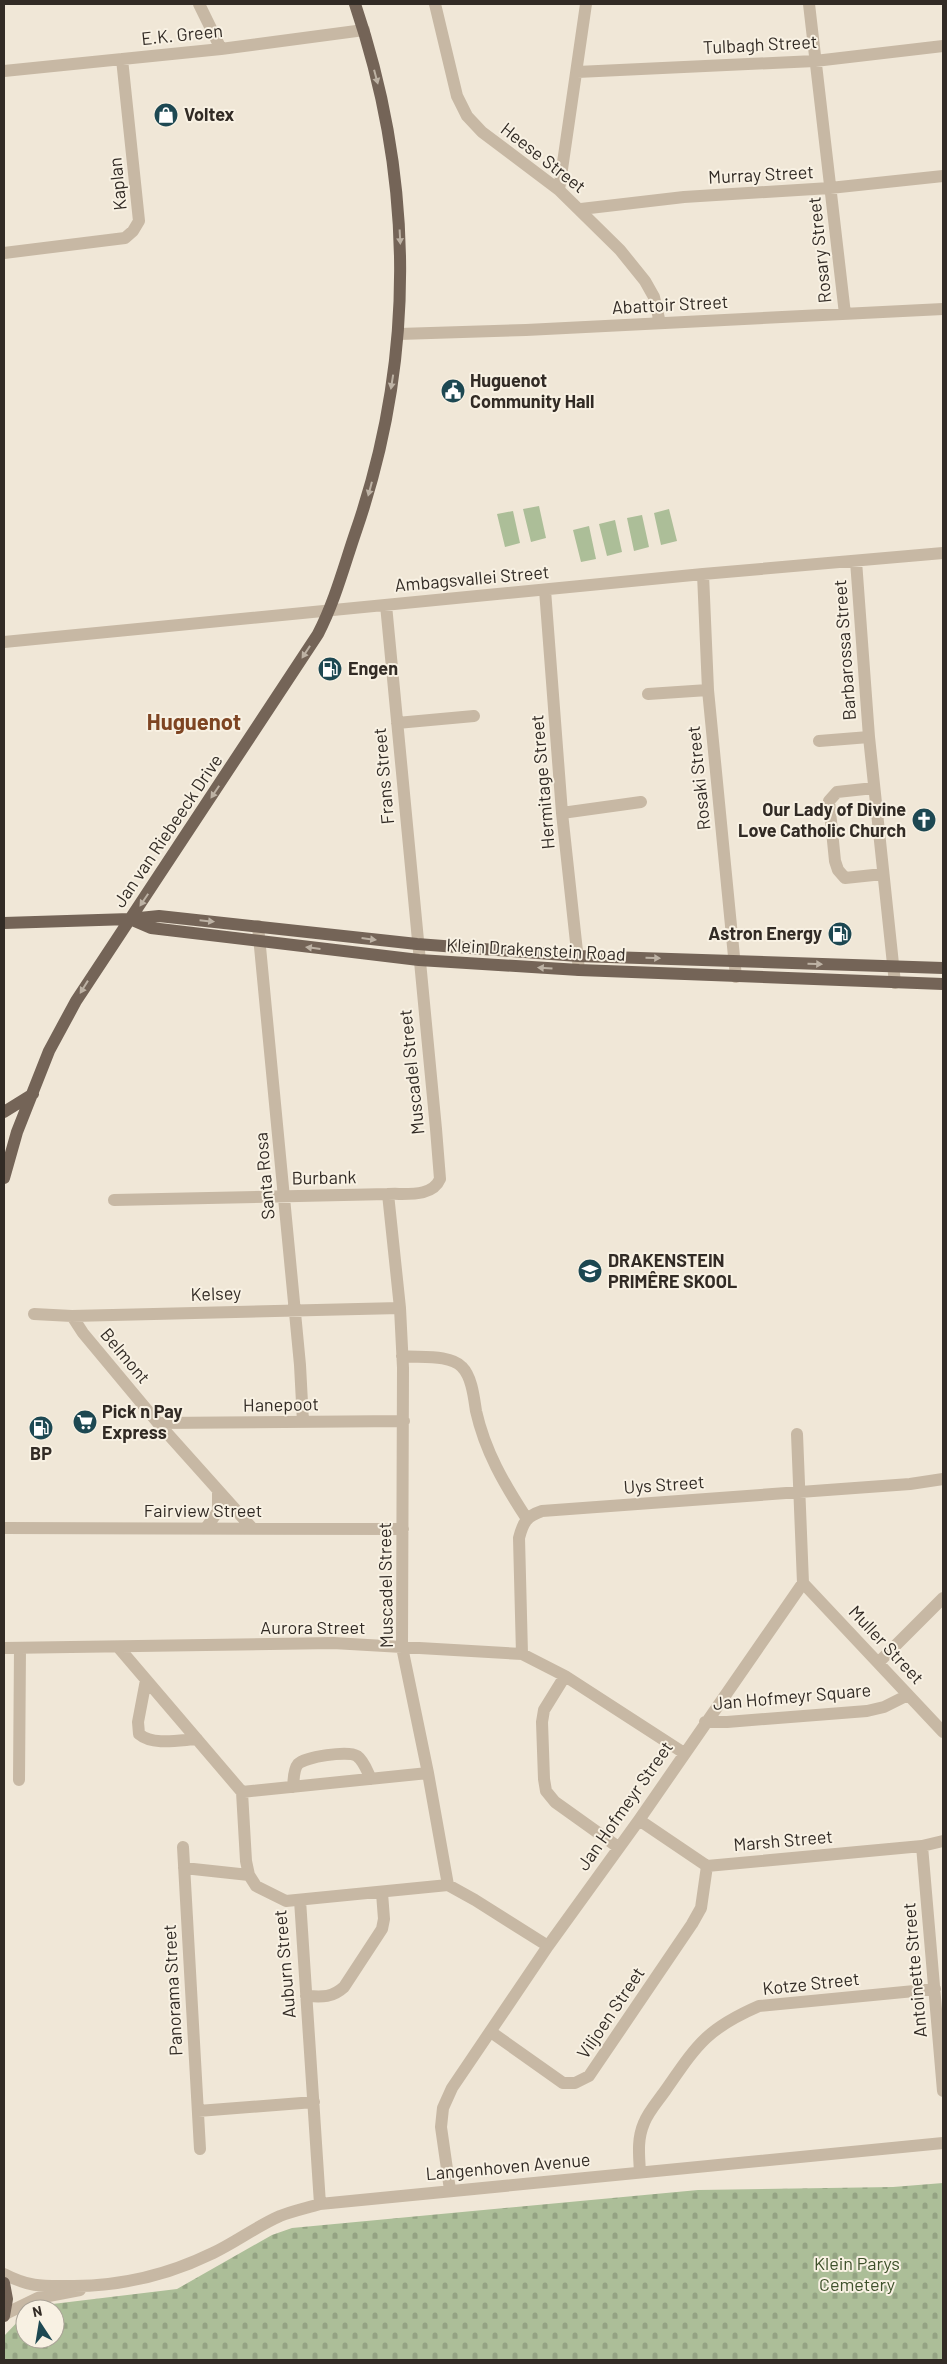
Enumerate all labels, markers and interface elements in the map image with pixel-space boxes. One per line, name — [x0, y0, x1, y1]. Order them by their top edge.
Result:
street label: E.K. Green — [140, 19, 224, 49]
street label: Tulbagh Street — [702, 30, 818, 58]
one-way arrow — [372, 69, 380, 84]
shop icon: Voltex — [153, 102, 179, 128]
place label: Voltex — [184, 103, 235, 125]
street label: Heese Street — [497, 117, 590, 197]
street label: Kaplan — [103, 157, 131, 212]
street label: Murray Street — [708, 160, 814, 188]
street label: Rosary Street — [802, 196, 836, 304]
one-way arrow — [396, 229, 404, 245]
street label: Abattoir Street — [611, 290, 729, 318]
place label: Huguenot Community Hall — [470, 369, 594, 412]
one-way arrow — [387, 375, 395, 391]
public building icon: Huguenot Community Hall — [440, 378, 466, 404]
one-way arrow — [365, 482, 373, 497]
street label: Ambagsvallei Street — [394, 560, 550, 596]
street label: Barbarossa Street — [828, 579, 860, 721]
one-way arrow — [301, 646, 311, 659]
fuel station icon: Engen — [317, 656, 343, 682]
place label: Engen — [348, 657, 398, 679]
district label: Huguenot — [147, 708, 241, 734]
street label: Hermitage Street — [525, 714, 559, 850]
street label: Rosaki Street — [682, 725, 714, 831]
street label: Frans Street — [368, 727, 398, 825]
street label: Jan van Riebeeck Drive — [108, 750, 227, 911]
one-way arrow — [210, 786, 220, 799]
place label: Our Lady of Divine Love Catholic Church — [738, 798, 906, 841]
church icon: Our Lady of Divine Love Catholic Church — [911, 807, 937, 833]
one-way arrow — [139, 893, 149, 907]
one-way arrow — [199, 917, 215, 925]
fuel station icon: Astron Energy — [827, 921, 853, 947]
place label: Astron Energy — [708, 922, 822, 944]
street label: Klein Drakenstein Road — [446, 933, 626, 965]
one-way arrow — [361, 935, 377, 943]
one-way arrow — [305, 944, 321, 952]
one-way arrow — [645, 954, 661, 962]
one-way arrow — [807, 960, 823, 968]
one-way arrow — [537, 964, 553, 972]
one-way arrow — [80, 981, 89, 994]
street label: Muscadel Street — [393, 1008, 429, 1136]
street label: Santa Rosa — [249, 1132, 279, 1221]
street label: Burbank — [291, 1165, 357, 1189]
place label: DRAKENSTEIN PRIMÊRE SKOOL — [608, 1249, 737, 1292]
school or university icon: DRAKENSTEIN PRIMÊRE SKOOL — [577, 1258, 603, 1284]
street label: Kelsey — [190, 1281, 242, 1305]
street label: Belmont — [96, 1323, 155, 1388]
street label: Hanepoot — [243, 1392, 319, 1416]
place label: Pick n Pay Express — [102, 1400, 183, 1443]
supermarket icon: Pick n Pay Express — [72, 1409, 98, 1435]
fuel station icon: BP — [28, 1415, 54, 1441]
place label: BP — [30, 1442, 52, 1464]
street label: Uys Street — [623, 1470, 705, 1498]
street label: Fairview Street — [144, 1499, 262, 1521]
street label: Muscadel Street — [373, 1522, 397, 1648]
street label: Muller Street — [845, 1600, 929, 1688]
street label: Aurora Street — [260, 1616, 366, 1638]
street label: Jan Hofmeyr Square — [712, 1678, 872, 1714]
street label: Jan Hofmeyr Street — [571, 1737, 677, 1874]
street label: Marsh Street — [732, 1825, 834, 1855]
street label: Antoinette Street — [897, 1902, 931, 2039]
street label: Auburn Street — [268, 1909, 300, 2019]
street label: Panorama Street — [158, 1924, 186, 2056]
street label: Viljoen Street — [572, 1963, 649, 2062]
street label: Kotze Street — [761, 1967, 860, 1999]
street label: Langenhoven Avenue — [425, 2148, 591, 2184]
park label: Klein Parys Cemetery — [814, 2252, 900, 2295]
north arrow — [15, 2299, 65, 2349]
text: N — [31, 2302, 44, 2320]

